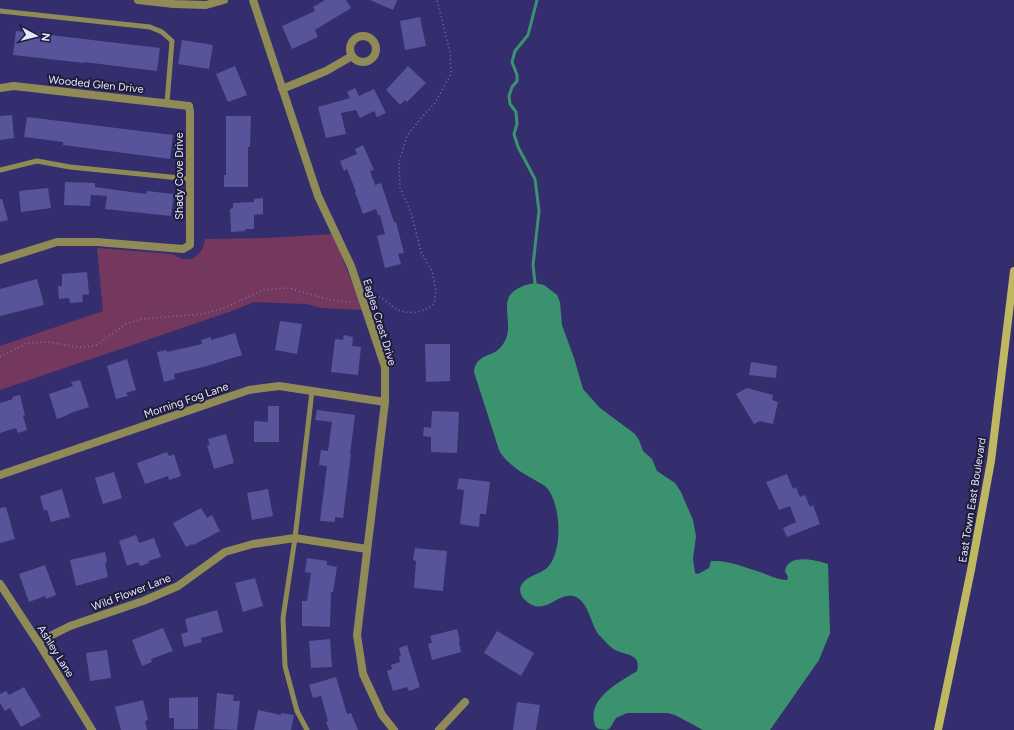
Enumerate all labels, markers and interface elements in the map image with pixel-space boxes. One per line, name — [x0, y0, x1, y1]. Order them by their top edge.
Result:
north arrow — [16, 16, 56, 56]
text: N — [38, 32, 52, 42]
street label: Wooded Glen Drive — [48, 73, 144, 96]
street label: Shady Cove Drive — [173, 132, 186, 220]
street label: Eagles Crest Drive — [360, 277, 399, 367]
street label: Morning Fog Lane — [142, 380, 230, 421]
street label: East Town East Boulevard — [956, 437, 989, 563]
street label: Wild Flower Lane — [90, 571, 173, 614]
street label: Ashley Lane — [34, 623, 77, 680]

